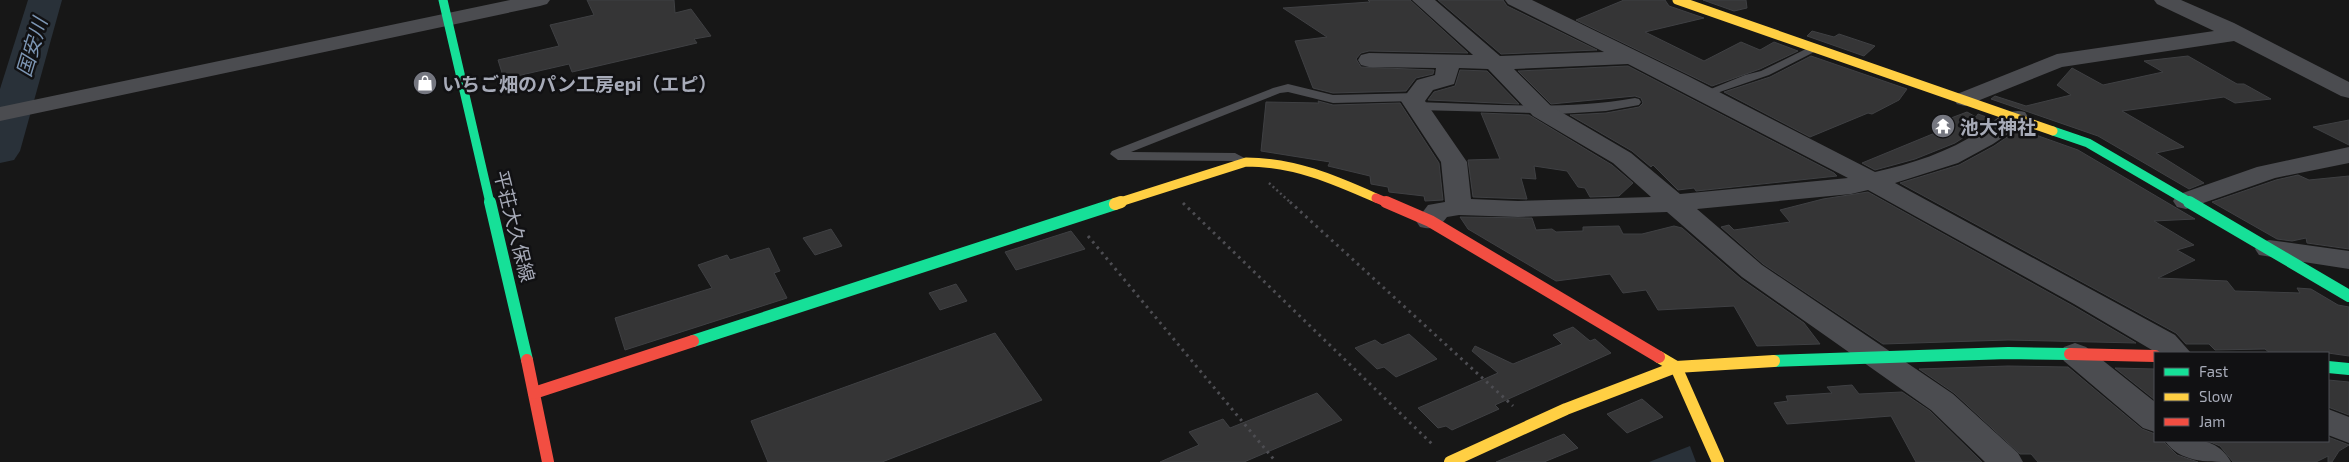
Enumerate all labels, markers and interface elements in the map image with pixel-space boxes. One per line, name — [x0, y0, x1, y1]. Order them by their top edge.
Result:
water label: 国安川 — [11, 13, 52, 79]
shop icon: いちご畑のパン工房epi（エピ） — [412, 70, 438, 96]
place label: いちご畑のパン工房epi（エピ） — [442, 72, 717, 95]
temple icon: 池大神社 — [1930, 113, 1956, 139]
place label: 池大神社 — [1960, 115, 2036, 138]
street label: 平荘大久保線 — [490, 168, 540, 284]
legend — [2154, 352, 2329, 442]
text: Fast — [2199, 362, 2229, 380]
text: Slow — [2199, 387, 2233, 405]
text: Jam — [2199, 412, 2225, 430]

